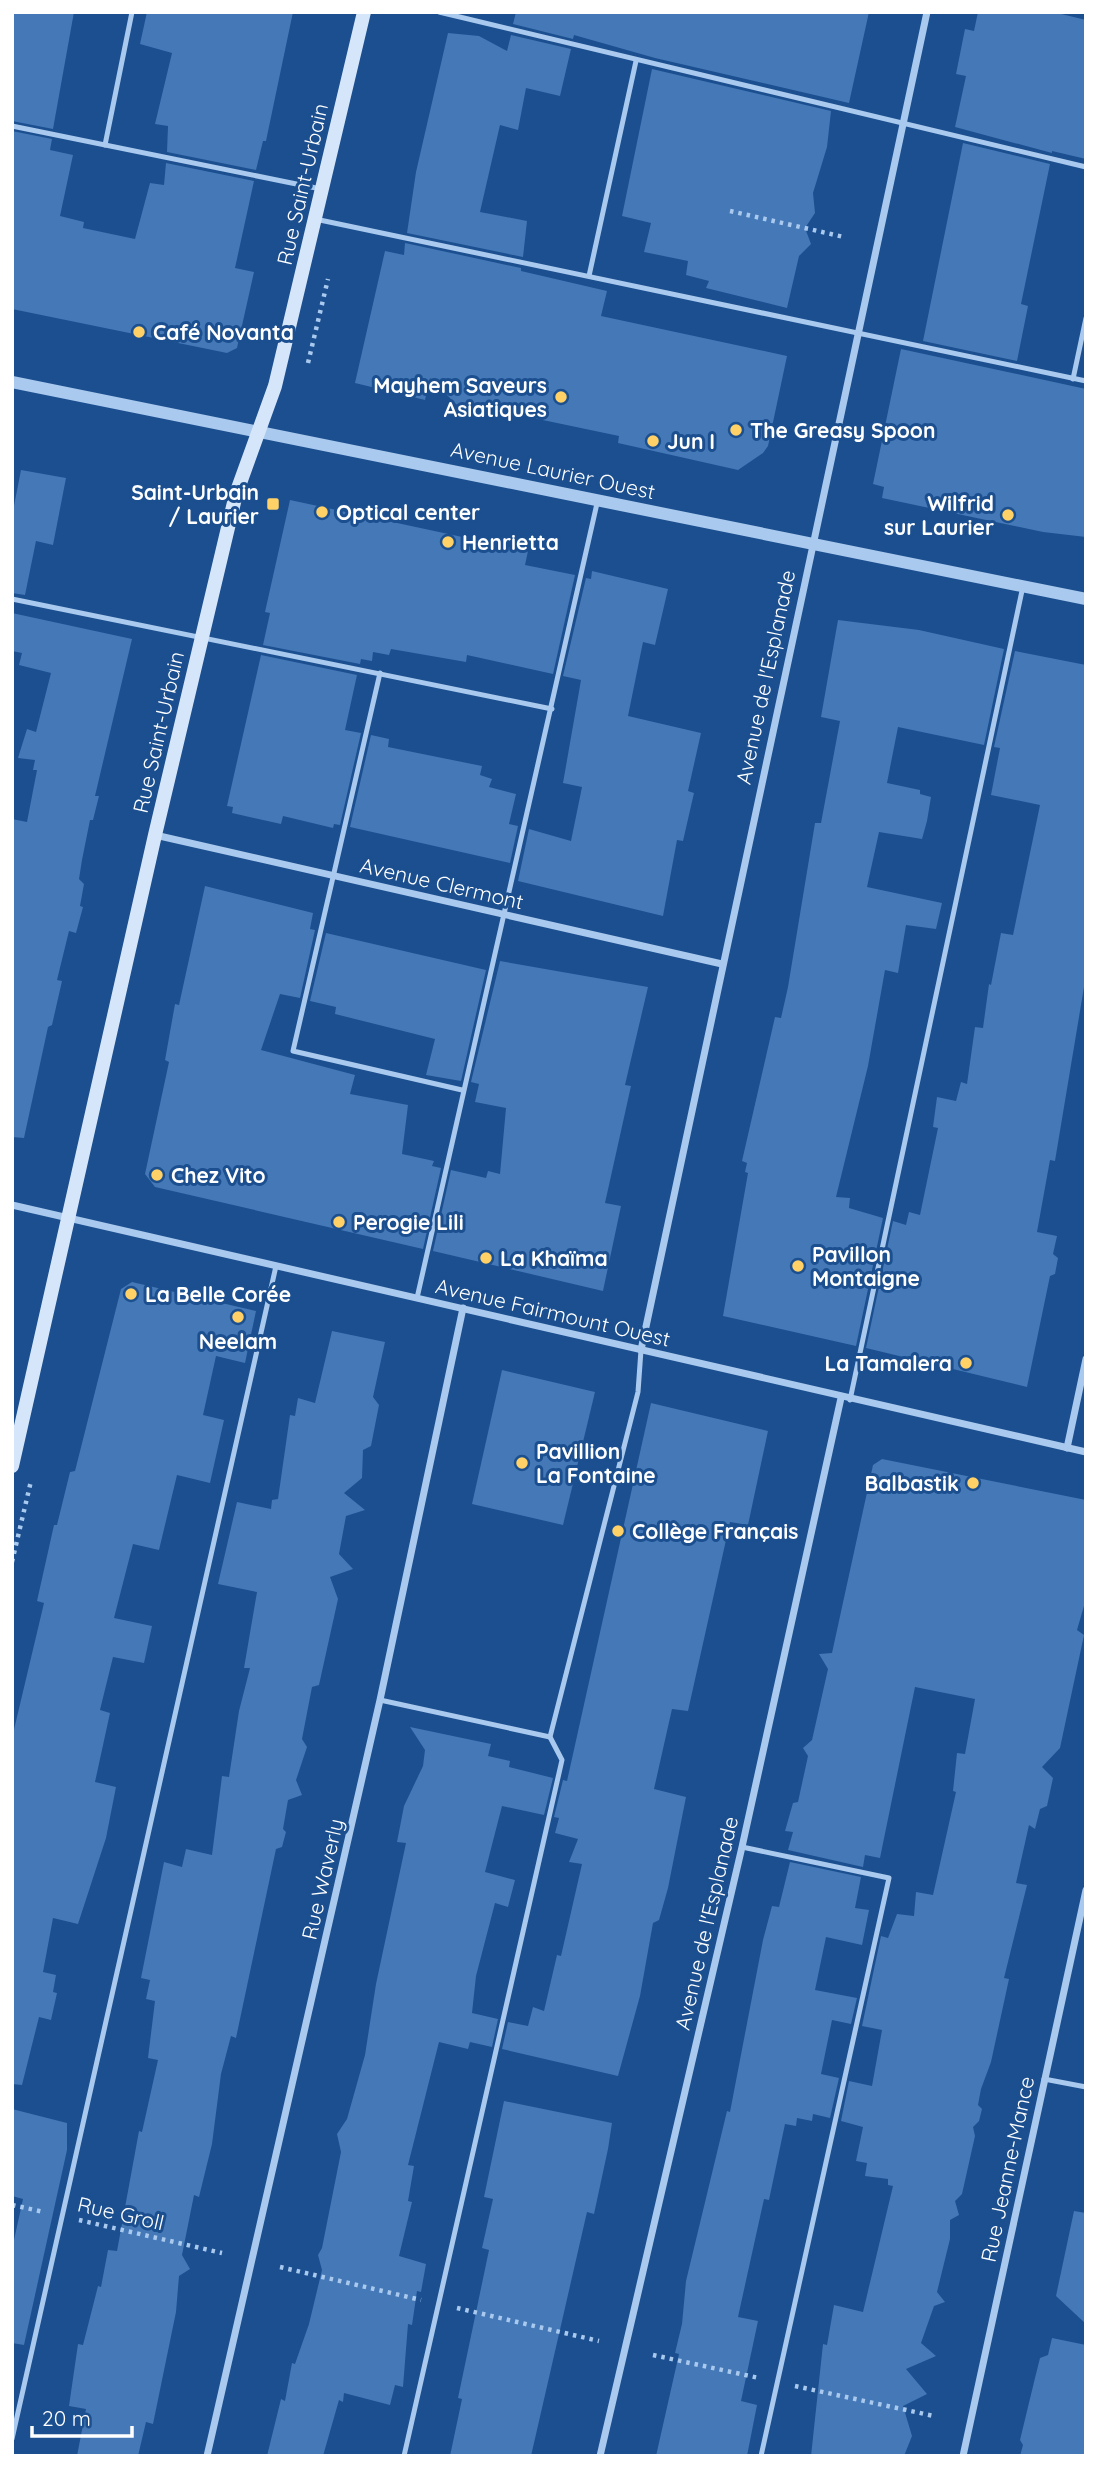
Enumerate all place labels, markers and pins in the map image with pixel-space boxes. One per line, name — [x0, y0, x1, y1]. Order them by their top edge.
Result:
place label: Café Novanta — [153, 319, 294, 345]
marker: Café Novanta — [131, 324, 147, 340]
place label: Mayhem Saveurs Asiatiques — [373, 372, 547, 422]
marker: Mayhem Saveurs Asiatiques — [553, 389, 569, 405]
place label: The Greasy Spoon — [750, 417, 935, 443]
marker: The Greasy Spoon — [728, 422, 744, 438]
place label: Jun I — [667, 428, 715, 454]
marker: Jun I — [645, 433, 661, 449]
place label: Saint-Urbain / Laurier — [131, 479, 259, 529]
place label: Wilfrid sur Laurier — [884, 490, 994, 540]
marker: Saint-Urbain / Laurier — [265, 496, 281, 512]
place label: Optical center — [336, 499, 480, 525]
marker: Optical center — [314, 504, 330, 520]
marker: Wilfrid sur Laurier — [1000, 507, 1016, 523]
place label: Henrietta — [462, 529, 559, 555]
marker: Henrietta — [440, 534, 456, 550]
place label: Chez Vito — [171, 1162, 266, 1188]
marker: Chez Vito — [149, 1167, 165, 1183]
place label: Perogie Lili — [353, 1209, 464, 1235]
marker: Perogie Lili — [331, 1214, 347, 1230]
place label: Pavillon Montaigne — [812, 1241, 920, 1291]
place label: La Khaïma — [500, 1245, 608, 1271]
marker: La Khaïma — [478, 1250, 494, 1266]
marker: Pavillon Montaigne — [790, 1258, 806, 1274]
place label: La Belle Corée — [145, 1281, 291, 1307]
marker: La Belle Corée — [123, 1286, 139, 1302]
marker: Neelam — [230, 1309, 246, 1325]
place label: Neelam — [199, 1328, 277, 1354]
place label: La Tamalera — [824, 1350, 952, 1376]
marker: La Tamalera — [958, 1355, 974, 1371]
place label: Pavillion La Fontaine — [536, 1438, 656, 1488]
marker: Pavillion La Fontaine — [514, 1455, 530, 1471]
place label: Balbastik — [864, 1470, 959, 1496]
marker: Balbastik — [965, 1475, 981, 1491]
place label: Collège Français — [632, 1518, 798, 1544]
marker: Collège Français — [610, 1523, 626, 1539]

